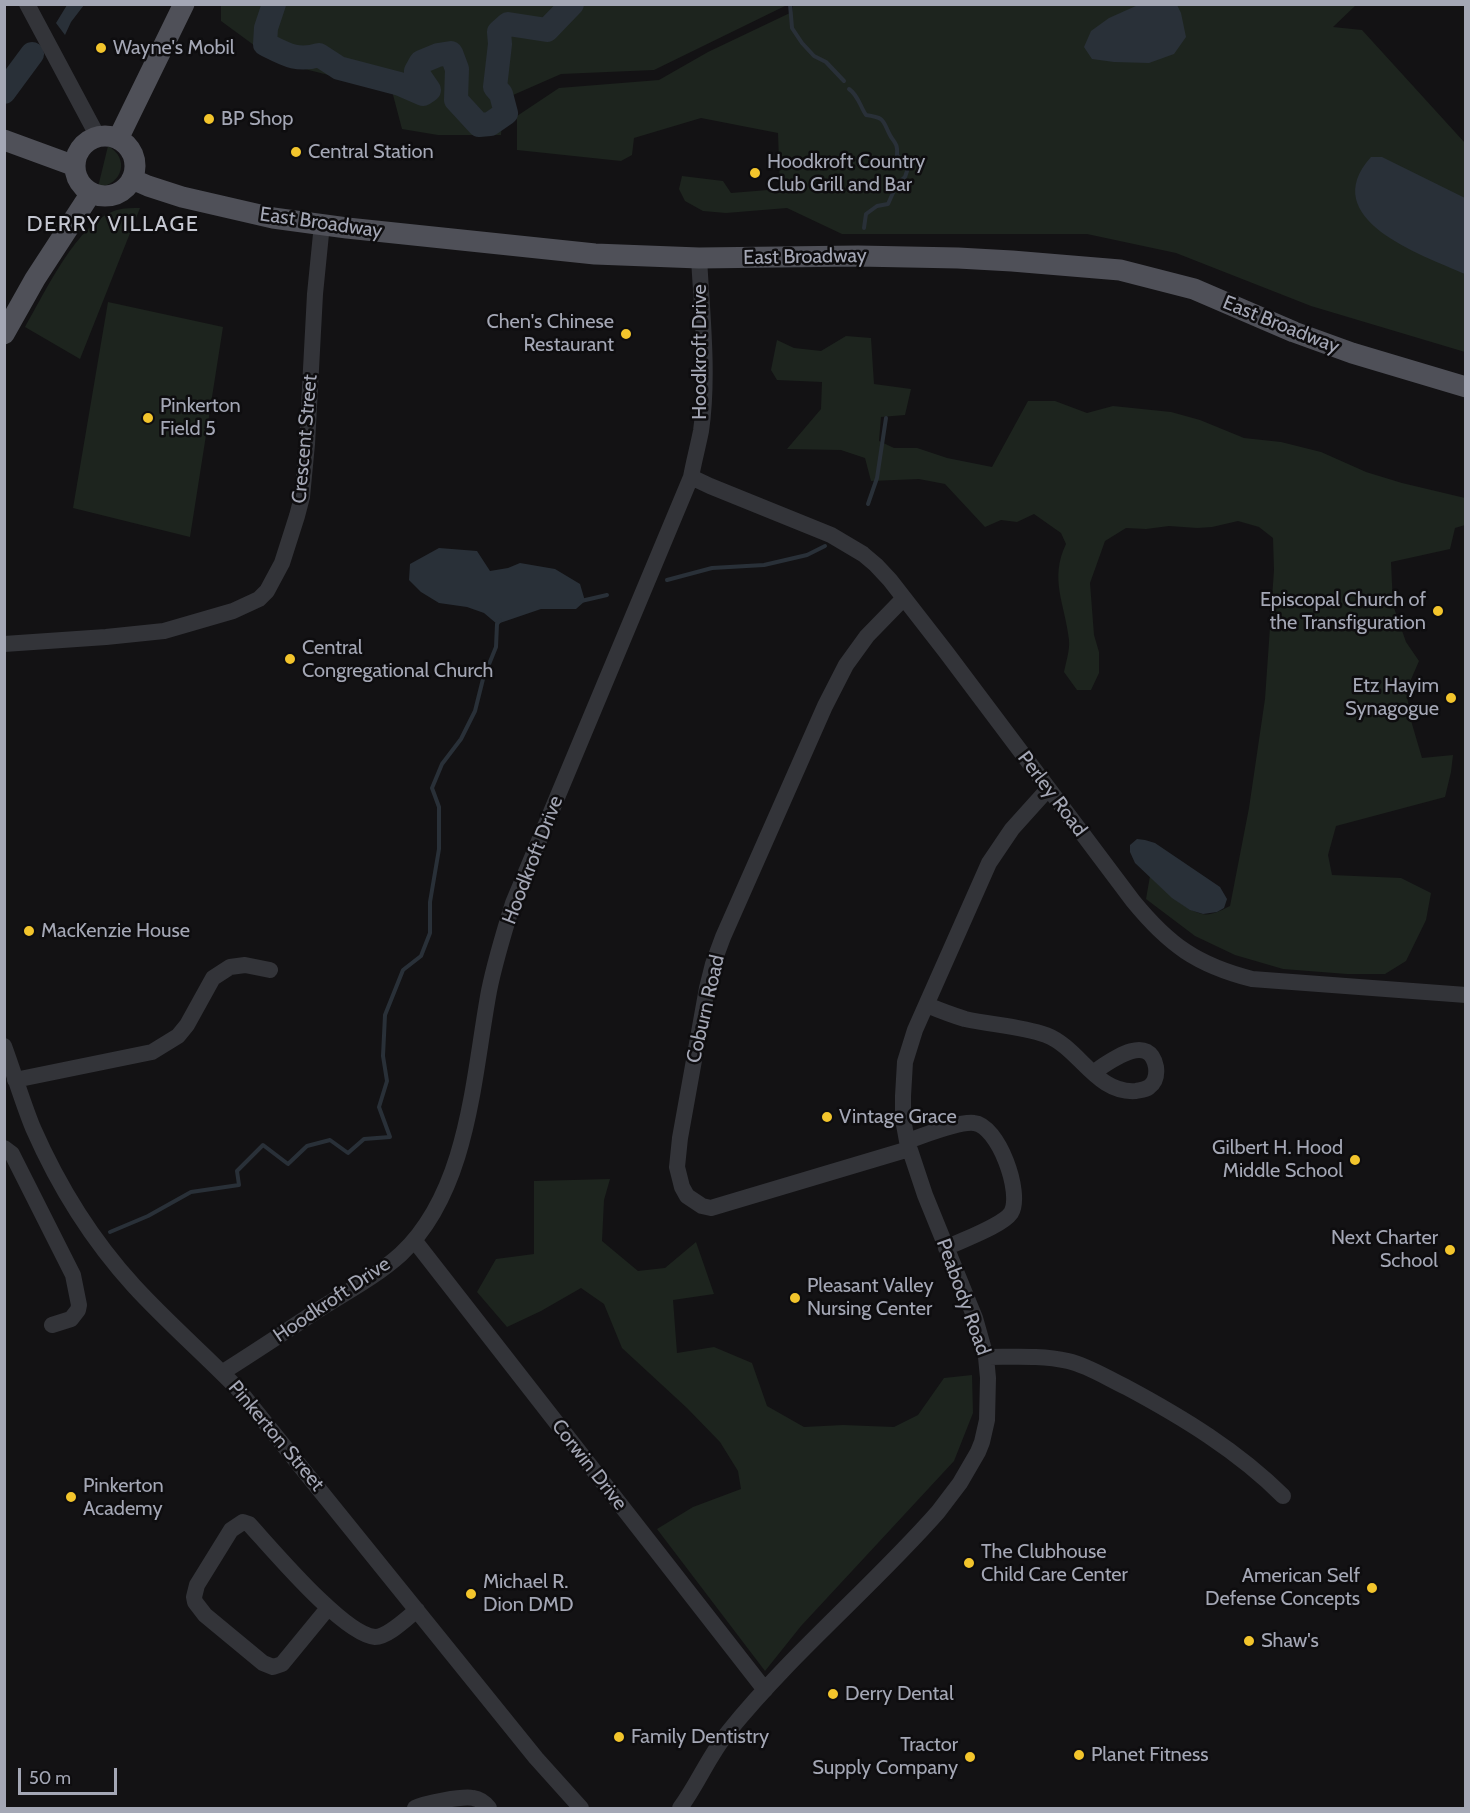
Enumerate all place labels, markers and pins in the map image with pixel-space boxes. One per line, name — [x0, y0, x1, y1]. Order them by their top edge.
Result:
place label: Wayne's Mobil — [113, 36, 235, 60]
marker: Wayne's Mobil — [94, 41, 108, 55]
place label: BP Shop — [221, 107, 293, 131]
marker: BP Shop — [202, 112, 216, 126]
place label: Central Station — [308, 140, 434, 164]
marker: Central Station — [289, 145, 303, 159]
place label: Hoodkroft Country Club Grill and Bar — [767, 150, 925, 197]
marker: Hoodkroft Country Club Grill and Bar — [748, 166, 762, 180]
place label: Chen's Chinese Restaurant — [486, 310, 614, 357]
marker: Chen's Chinese Restaurant — [619, 327, 633, 341]
place label: Pinkerton Field 5 — [160, 394, 241, 441]
marker: Pinkerton Field 5 — [141, 411, 155, 425]
place label: Episcopal Church of the Transfiguration — [1260, 588, 1426, 635]
marker: Episcopal Church of the Transfiguration — [1431, 604, 1445, 618]
place label: Central Congregational Church — [302, 636, 493, 683]
marker: Central Congregational Church — [283, 652, 297, 666]
place label: Etz Hayim Synagogue — [1345, 674, 1439, 721]
marker: Etz Hayim Synagogue — [1444, 691, 1458, 705]
place label: MacKenzie House — [41, 919, 190, 943]
marker: MacKenzie House — [22, 924, 36, 938]
place label: Vintage Grace — [839, 1105, 957, 1129]
marker: Vintage Grace — [820, 1110, 834, 1124]
place label: Gilbert H. Hood Middle School — [1212, 1136, 1343, 1183]
marker: Gilbert H. Hood Middle School — [1348, 1153, 1362, 1167]
place label: Next Charter School — [1331, 1226, 1438, 1273]
marker: Next Charter School — [1443, 1243, 1457, 1257]
place label: Pleasant Valley Nursing Center — [807, 1274, 934, 1321]
marker: Pleasant Valley Nursing Center — [788, 1291, 802, 1305]
place label: Pinkerton Academy — [83, 1474, 164, 1521]
marker: Pinkerton Academy — [64, 1490, 78, 1504]
place label: The Clubhouse Child Care Center — [981, 1540, 1128, 1587]
marker: The Clubhouse Child Care Center — [962, 1556, 976, 1570]
place label: American Self Defense Concepts — [1205, 1564, 1360, 1611]
place label: Michael R. Dion DMD — [483, 1570, 573, 1617]
marker: American Self Defense Concepts — [1365, 1581, 1379, 1595]
marker: Michael R. Dion DMD — [464, 1587, 478, 1601]
place label: Shaw's — [1261, 1629, 1319, 1653]
marker: Shaw's — [1242, 1634, 1256, 1648]
place label: Derry Dental — [845, 1682, 954, 1706]
marker: Derry Dental — [826, 1687, 840, 1701]
place label: Family Dentistry — [631, 1725, 769, 1749]
marker: Family Dentistry — [612, 1730, 626, 1744]
place label: Tractor Supply Company — [812, 1733, 958, 1780]
place label: Planet Fitness — [1091, 1743, 1209, 1767]
marker: Planet Fitness — [1072, 1748, 1086, 1762]
marker: Tractor Supply Company — [963, 1750, 977, 1764]

